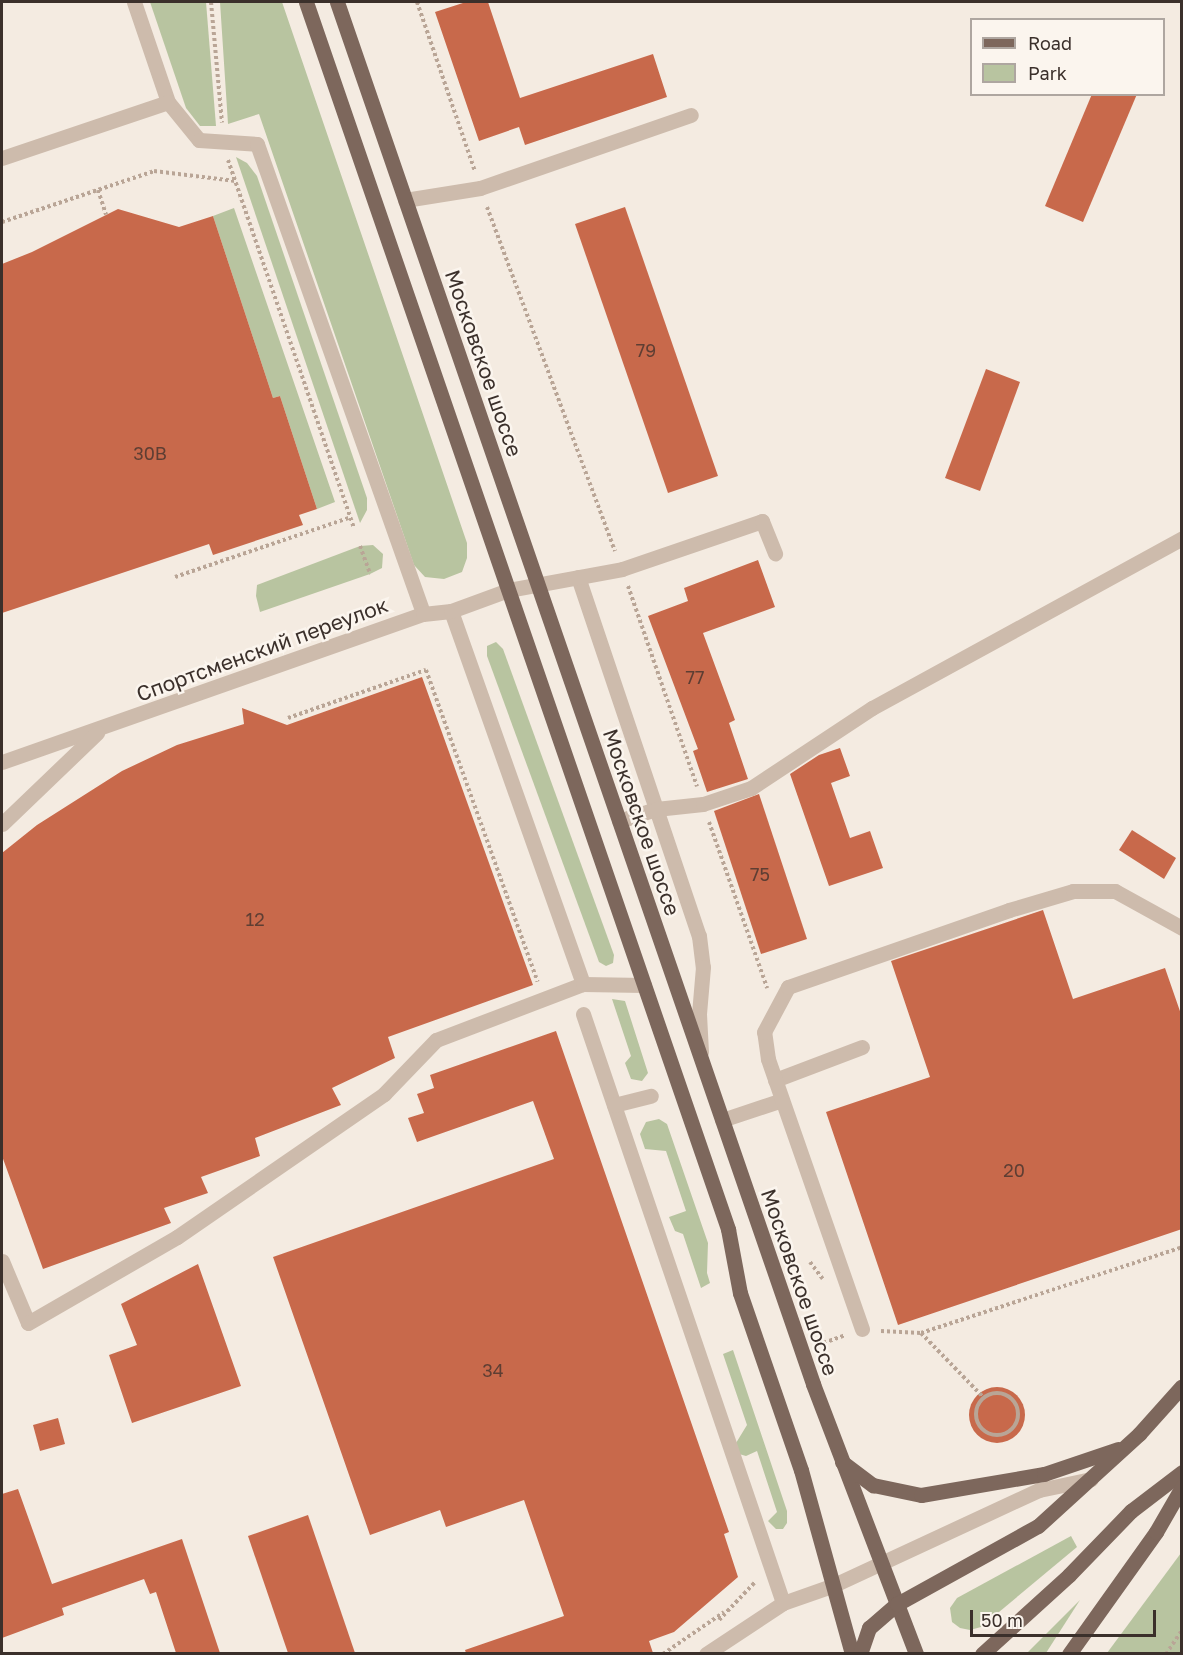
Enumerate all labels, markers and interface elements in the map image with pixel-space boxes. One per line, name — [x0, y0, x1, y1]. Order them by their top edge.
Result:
legend — [970, 18, 1165, 96]
text: Road — [1028, 32, 1072, 54]
text: Park — [1028, 62, 1067, 84]
street label: Московское шоссе — [440, 266, 528, 460]
house number: 79 — [636, 339, 656, 361]
house number: 30В — [133, 442, 167, 464]
street label: Спортсменский переулок — [133, 592, 391, 706]
house number: 77 — [685, 666, 705, 688]
street label: Московское шоссе — [598, 725, 686, 919]
house number: 75 — [750, 863, 770, 885]
house number: 12 — [245, 908, 265, 930]
house number: 20 — [1003, 1159, 1025, 1181]
street label: Московское шоссе — [756, 1185, 844, 1379]
house number: 34 — [482, 1359, 504, 1381]
scale bar — [973, 1598, 1159, 1636]
text: 50 m — [981, 1609, 1023, 1631]

